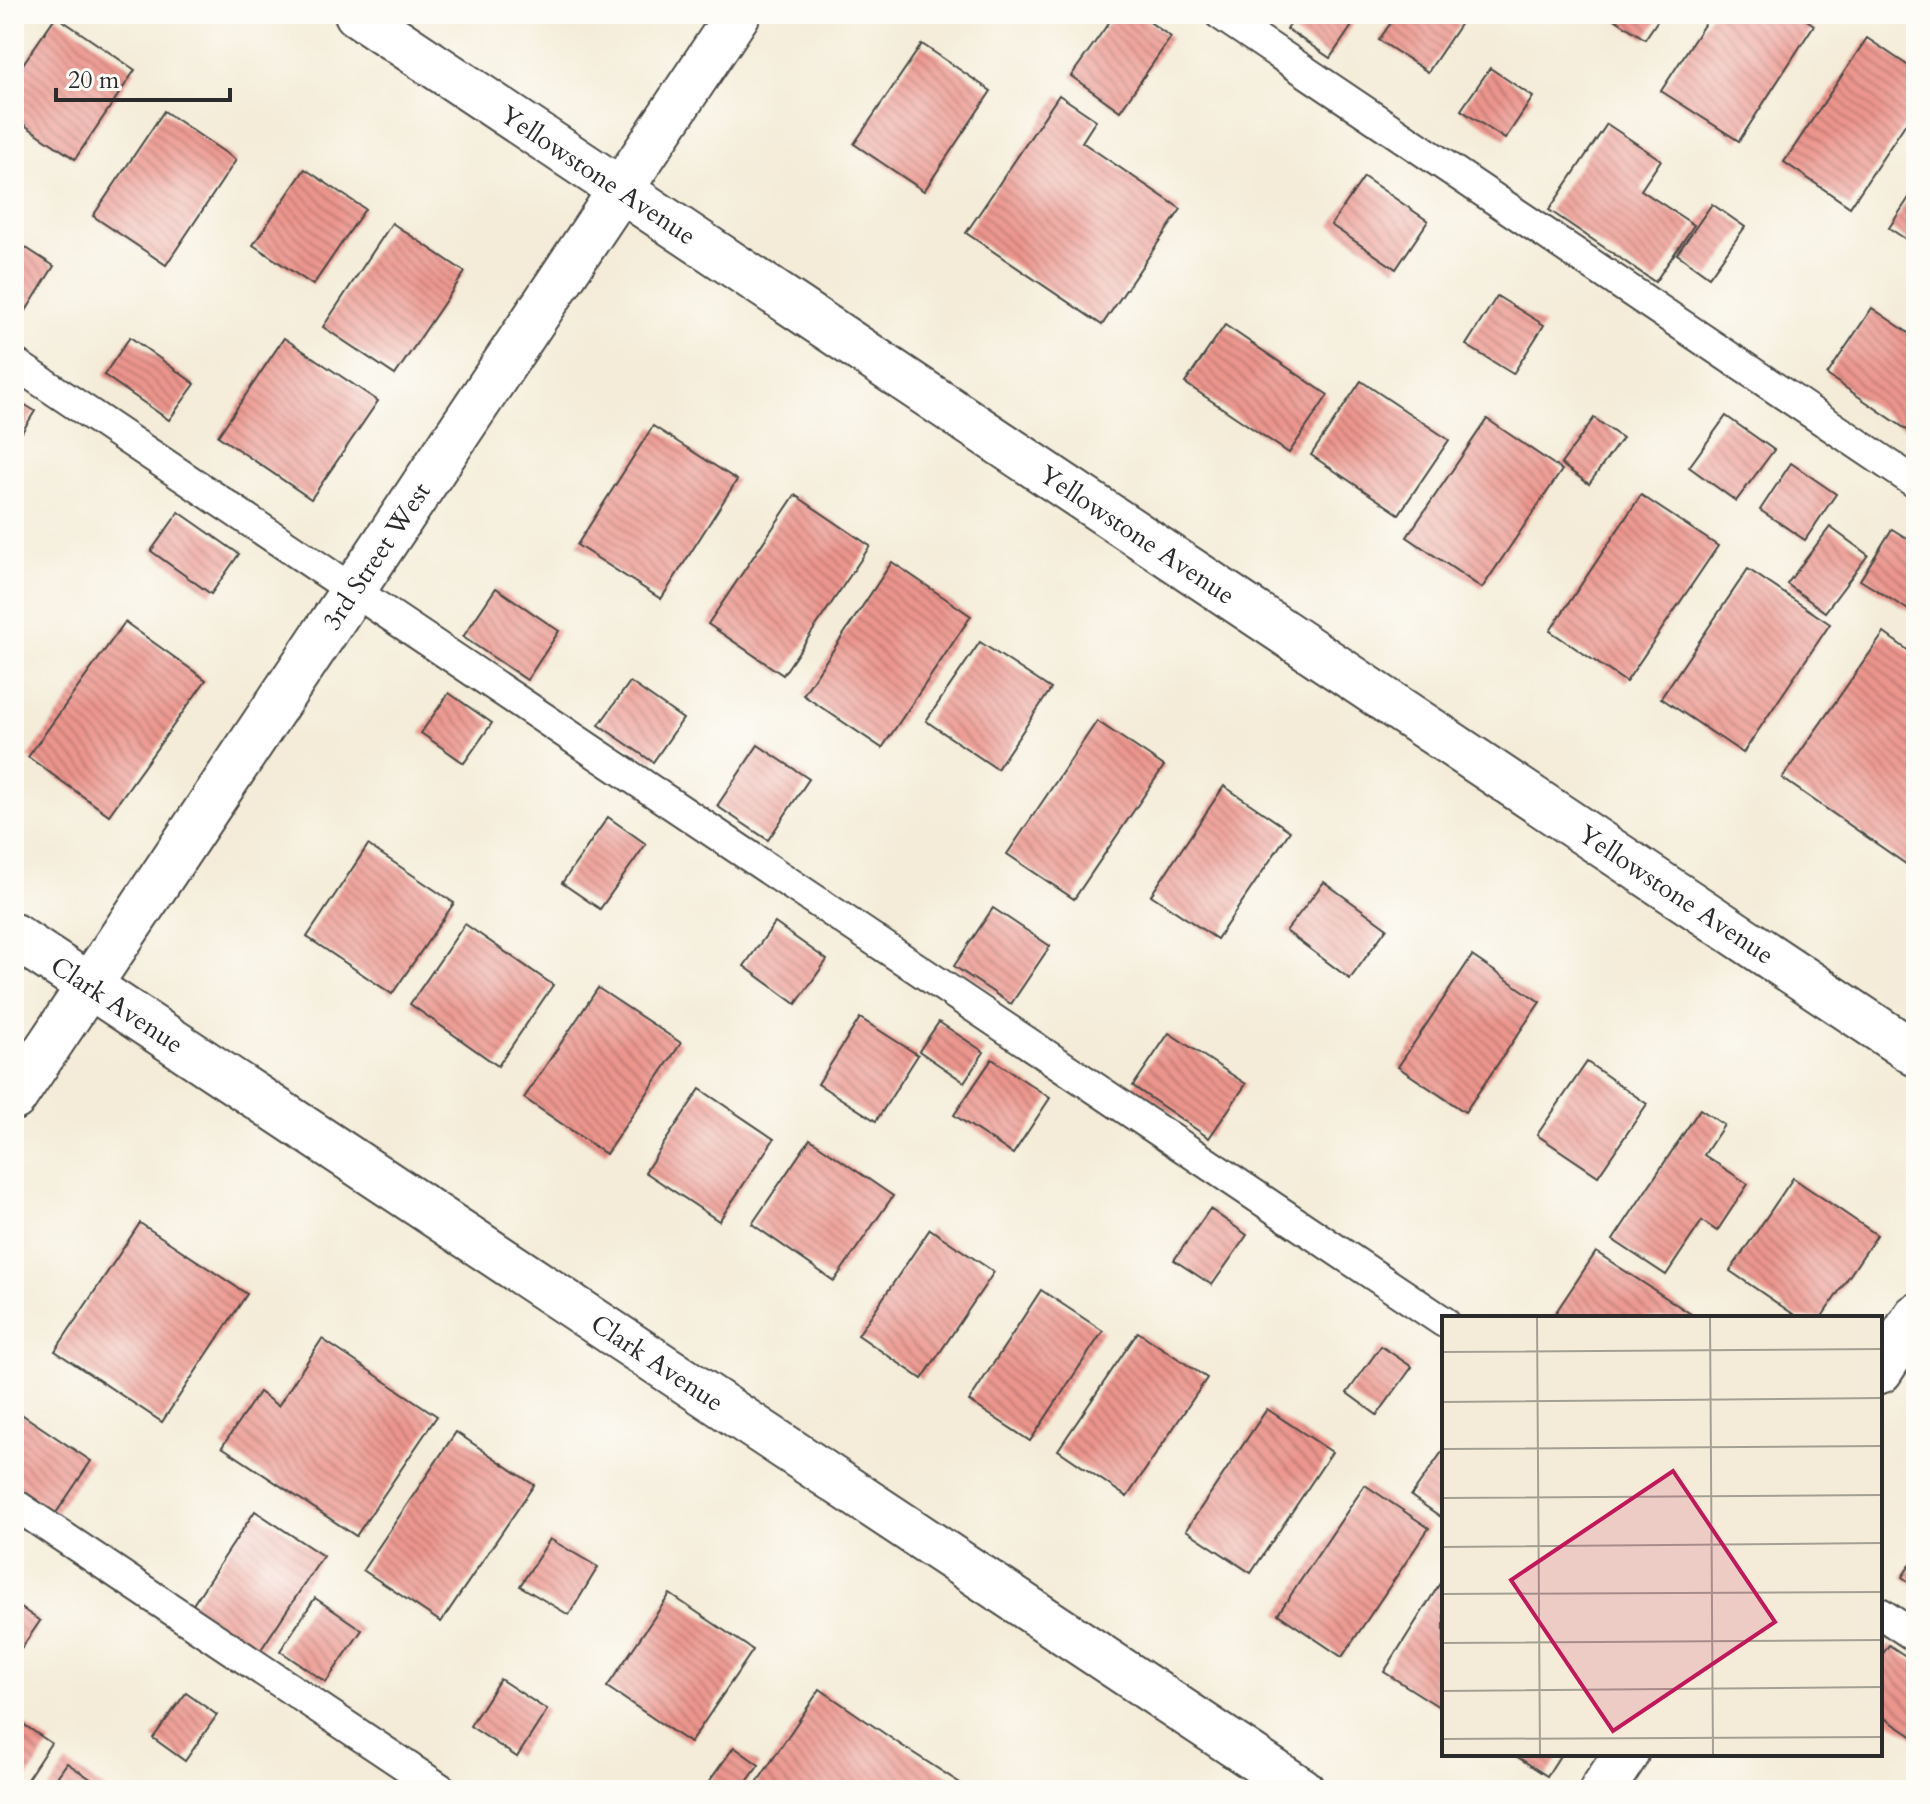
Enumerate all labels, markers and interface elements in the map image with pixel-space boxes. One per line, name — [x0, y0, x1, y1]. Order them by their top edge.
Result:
scale bar — [56, 52, 230, 102]
text: 20 m — [68, 64, 120, 97]
street label: Yellowstone Avenue — [494, 97, 703, 253]
street label: Yellowstone Avenue — [1033, 457, 1242, 612]
street label: 3rd Street West — [314, 475, 438, 636]
street label: Yellowstone Avenue — [1572, 816, 1781, 972]
street label: Clark Avenue — [44, 948, 191, 1061]
street label: Clark Avenue — [584, 1306, 731, 1419]
inset map — [1442, 1316, 1882, 1756]

